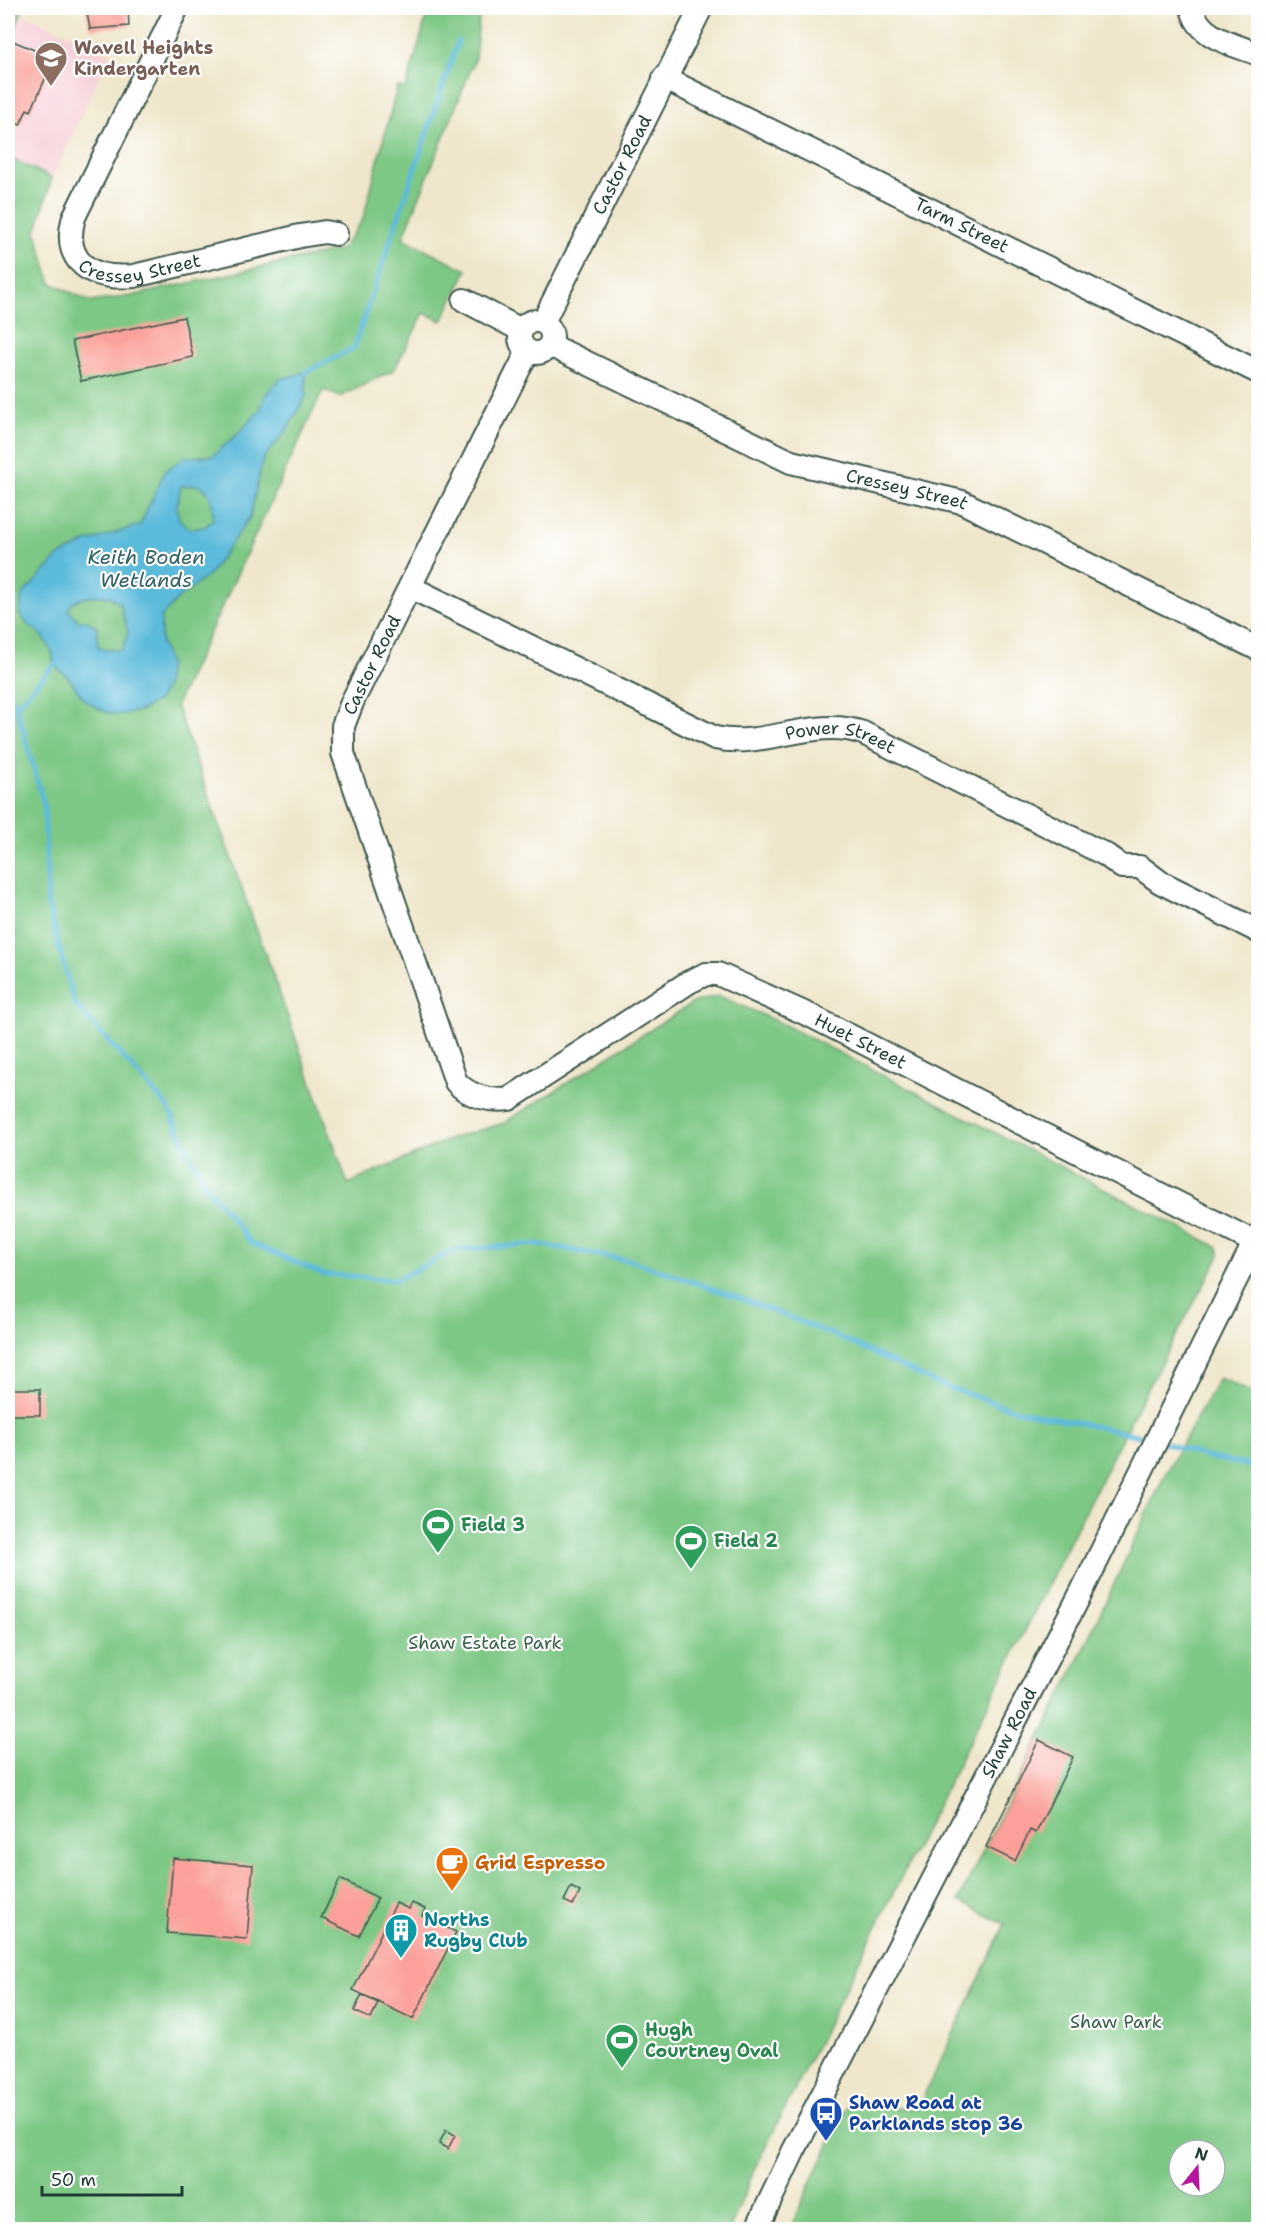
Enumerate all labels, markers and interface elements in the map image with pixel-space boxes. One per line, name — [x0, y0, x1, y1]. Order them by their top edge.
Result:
place label: Wavell Heights Kindergarten — [74, 36, 213, 81]
school or university icon: Wavell Heights Kindergarten — [33, 40, 69, 87]
street label: Castor Road — [587, 111, 657, 219]
street label: Tarm Street — [910, 192, 1013, 259]
street label: Cressey Street — [73, 248, 203, 289]
street label: Cressey Street — [844, 463, 973, 515]
water label: Keith Boden Wetlands — [87, 544, 205, 593]
street label: Castor Road — [337, 611, 407, 719]
street label: Power Street — [783, 716, 900, 759]
street label: Huet Street — [810, 1008, 911, 1075]
sports icon: Field 3 — [420, 1507, 456, 1554]
place label: Field 3 — [461, 1513, 525, 1537]
sports icon: Field 2 — [673, 1523, 709, 1570]
place label: Field 2 — [714, 1529, 778, 1553]
park label: Shaw Estate Park — [408, 1631, 562, 1655]
street label: Shaw Road — [976, 1683, 1042, 1782]
cafe icon: Grid Espresso — [434, 1845, 470, 1892]
place label: Grid Espresso — [475, 1851, 605, 1875]
place label: Norths Rugby Club — [424, 1908, 528, 1953]
building icon: Norths Rugby Club — [383, 1912, 419, 1959]
park label: Shaw Park — [1070, 2010, 1162, 2034]
place label: Hugh Courtney Oval — [645, 2018, 779, 2063]
sports icon: Hugh Courtney Oval — [604, 2022, 640, 2069]
place label: Shaw Road at Parklands stop 36 — [849, 2091, 1023, 2136]
bus stop icon: Shaw Road at Parklands stop 36 — [808, 2095, 844, 2142]
north arrow — [1167, 2138, 1227, 2198]
text: N — [1192, 2142, 1211, 2166]
scale bar — [42, 2159, 182, 2197]
text: 50 m — [51, 2168, 96, 2192]

